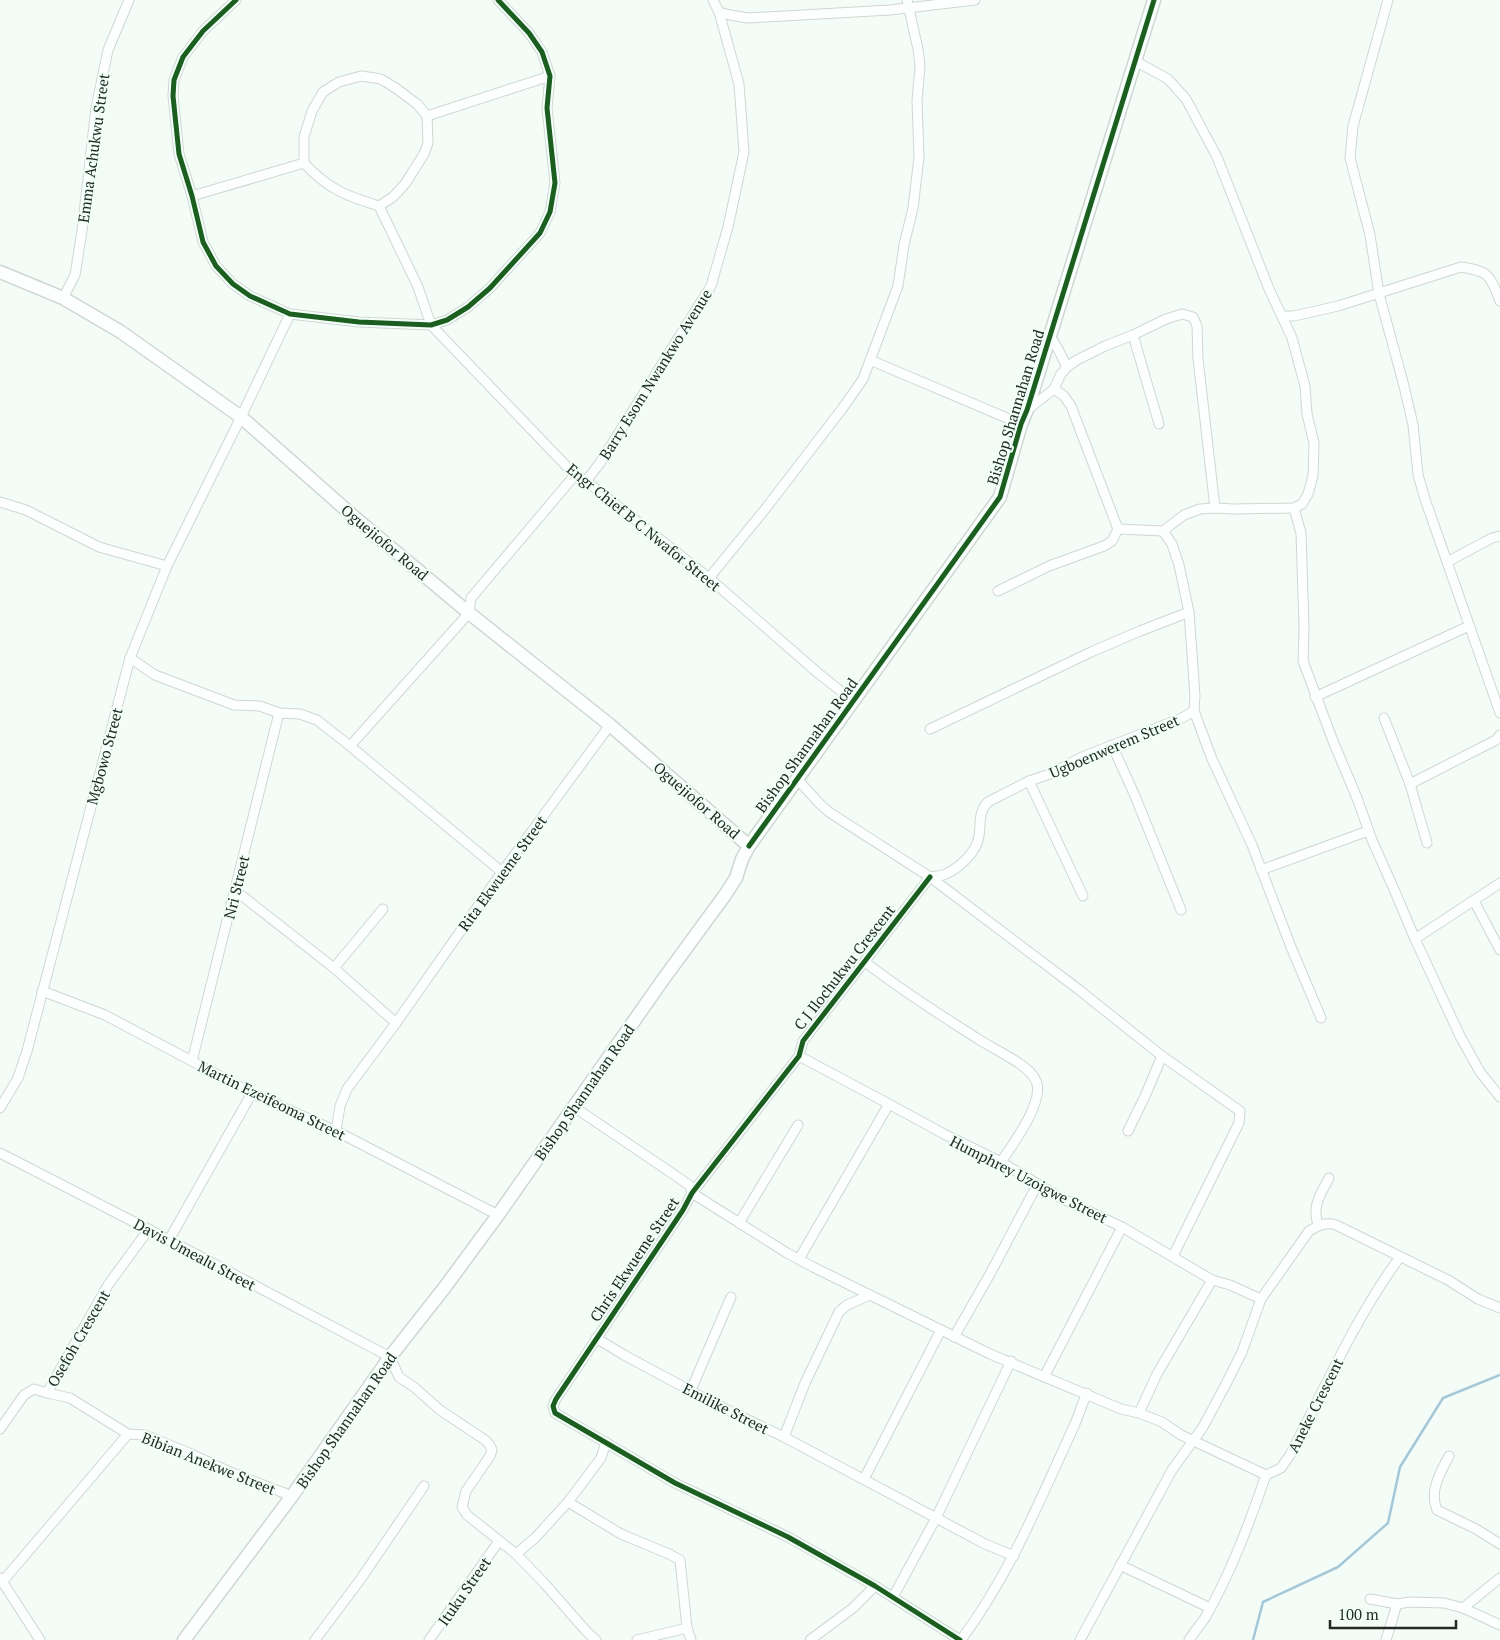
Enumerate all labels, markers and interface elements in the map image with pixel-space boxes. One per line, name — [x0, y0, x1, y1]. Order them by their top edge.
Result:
street label: Emma Achukwu Street — [73, 72, 113, 224]
street label: Barry Esom Nwankwo Avenue — [594, 285, 716, 463]
street label: Bishop Shannahan Road — [982, 327, 1048, 487]
street label: Engr Chief B C Nwafor Street — [563, 459, 725, 596]
street label: Oguejiofor Road — [337, 500, 433, 584]
street label: Bishop Shannahan Road — [750, 674, 862, 816]
street label: Mgbowo Street — [81, 705, 127, 807]
street label: Ugboenwerem Street — [1046, 709, 1182, 782]
street label: Oguejiofor Road — [650, 757, 744, 843]
street label: Rita Ekwueme Street — [453, 811, 551, 935]
street label: Nri Street — [218, 853, 254, 921]
street label: C J Ilochukwu Crescent — [789, 900, 899, 1034]
street label: Bishop Shannahan Road — [529, 1020, 639, 1164]
street label: Martin Ezeifeoma Street — [195, 1056, 349, 1145]
street label: Humphrey Uzoigwe Street — [947, 1131, 1111, 1228]
street label: Chris Ekwueme Street — [585, 1192, 684, 1325]
street label: Davis Umealu Street — [131, 1213, 260, 1295]
street label: Osefoh Crescent — [42, 1285, 114, 1390]
street label: Bishop Shannahan Road — [291, 1348, 401, 1492]
street label: Aneke Crescent — [1283, 1354, 1348, 1456]
street label: Emilike Street — [680, 1378, 773, 1438]
street label: Bibian Anekwe Street — [139, 1427, 279, 1499]
street label: Ituku Street — [433, 1552, 495, 1629]
scale bar — [1330, 1598, 1456, 1630]
text: 100 m — [1338, 1604, 1379, 1624]

